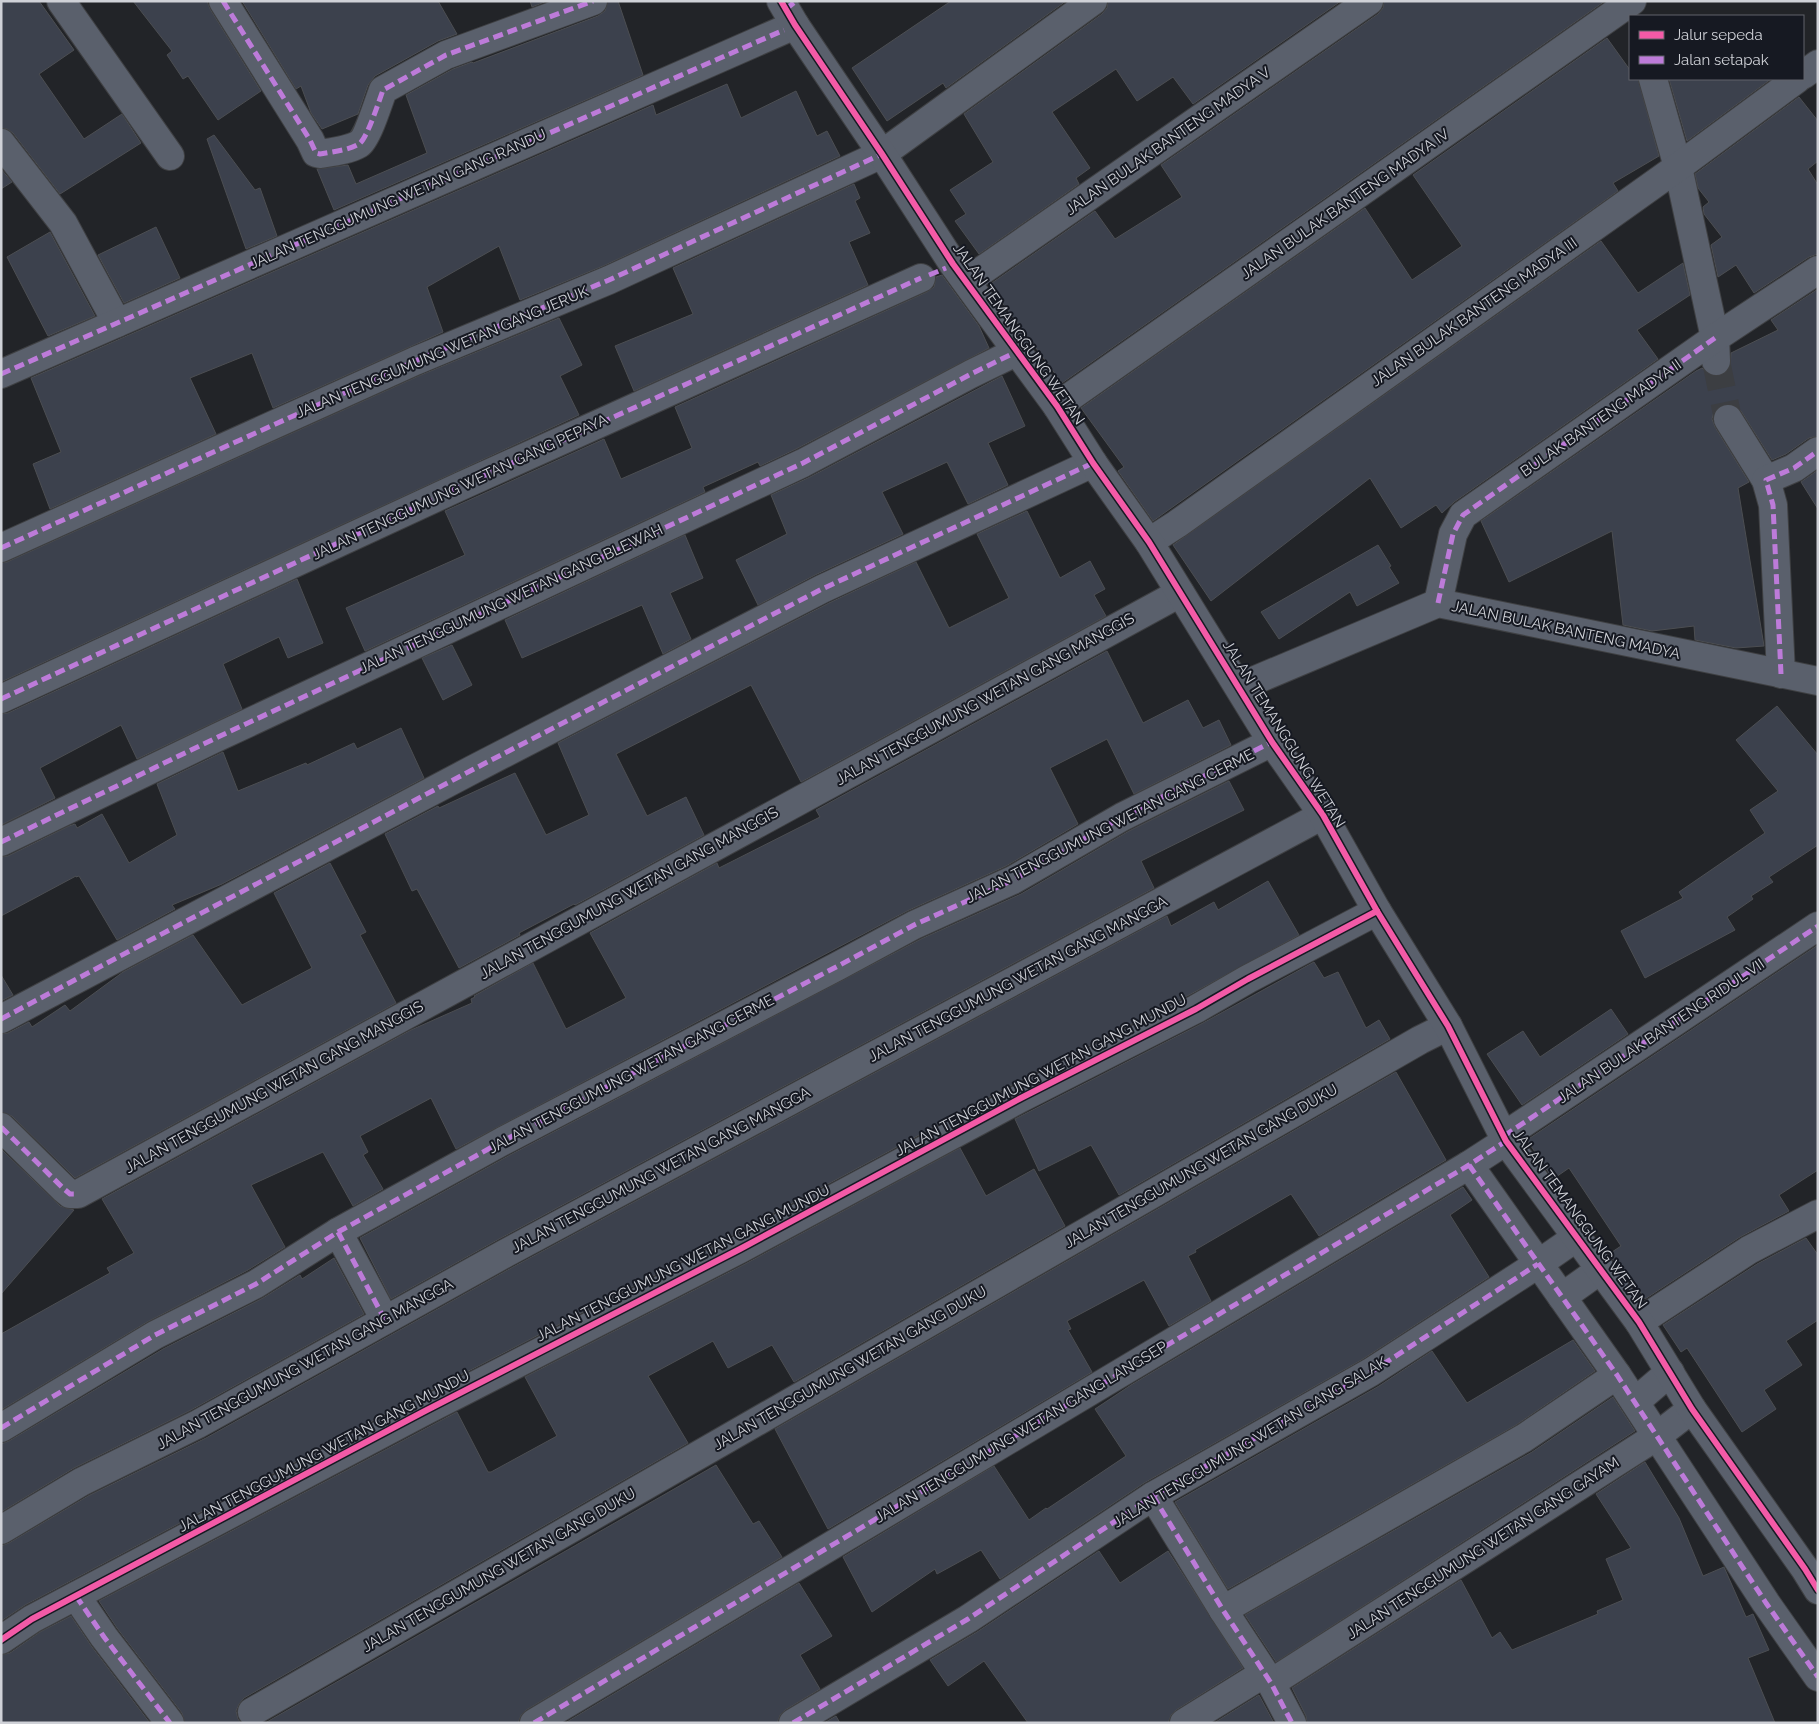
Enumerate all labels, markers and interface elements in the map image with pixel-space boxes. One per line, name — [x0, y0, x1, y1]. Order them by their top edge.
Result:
legend — [1629, 15, 1804, 80]
text: Jalur sepeda — [1674, 26, 1763, 44]
text: Jalan setapak — [1674, 51, 1769, 69]
street label: JALAN BULAK BANTENG MADYA V — [1062, 63, 1274, 219]
street label: JALAN TENGGUMUNG WETAN GANG RANDU — [247, 125, 549, 273]
street label: JALAN BULAK BANTENG MADYA IV — [1237, 125, 1453, 283]
street label: JALAN BULAK BANTENG MADYA III — [1368, 234, 1580, 390]
street label: JALAN TEMANGGUNG WETAN — [949, 240, 1089, 428]
street label: JALAN TENGGUMUNG WETAN GANG JERUK — [293, 282, 591, 422]
street label: BULAK BANTENG MADYA II — [1517, 355, 1685, 481]
street label: JALAN TENGGUMUNG WETAN GANG PEPAYA — [309, 410, 611, 564]
street label: JALAN TENGGUMUNG WETAN GANG BLEWAH — [356, 520, 666, 678]
street label: JALAN BULAK BANTENG MADYA — [1450, 597, 1682, 663]
street label: JALAN TENGGUMUNG WETAN GANG MANGGIS — [833, 609, 1137, 789]
street label: JALAN TEMANGGUNG WETAN — [1219, 637, 1349, 831]
street label: JALAN TENGGUMUNG WETAN GANG CERME — [963, 745, 1257, 907]
street label: JALAN TENGGUMUNG WETAN GANG MANGGIS — [477, 803, 781, 983]
street label: JALAN TENGGUMUNG WETAN GANG MANGGA — [866, 892, 1170, 1066]
street label: JALAN BULAK BANTENG RIDUL VII — [1554, 955, 1768, 1107]
street label: JALAN TENGGUMUNG WETAN GANG MUNDU — [892, 990, 1190, 1160]
street label: JALAN TENGGUMUNG WETAN GANG CERME — [485, 991, 777, 1157]
street label: JALAN TENGGUMUNG WETAN GANG MANGGIS — [122, 997, 426, 1177]
street label: JALAN TENGGUMUNG WETAN GANG DUKU — [1061, 1080, 1341, 1252]
street label: JALAN TENGGUMUNG WETAN GANG MANGGA — [509, 1083, 813, 1257]
street label: JALAN TEMANGGUNG WETAN — [1509, 1126, 1651, 1312]
street label: JALAN TENGGUMUNG WETAN GANG MUNDU — [533, 1181, 833, 1345]
street label: JALAN TENGGUMUNG WETAN GANG MANGGA — [154, 1275, 456, 1453]
street label: JALAN TENGGUMUNG WETAN GANG DUKU — [710, 1282, 990, 1454]
street label: JALAN TENGGUMUNG WETAN GANG LANGSEP — [871, 1337, 1171, 1527]
street label: JALAN TENGGUMUNG WETAN GANG SALAK — [1110, 1353, 1391, 1531]
street label: JALAN TENGGUMUNG WETAN GANG MUNDU — [175, 1366, 473, 1536]
street label: JALAN TENGGUMUNG WETAN GANG GAYAM — [1344, 1453, 1622, 1643]
street label: JALAN TENGGUMUNG WETAN GANG DUKU — [359, 1484, 639, 1656]

